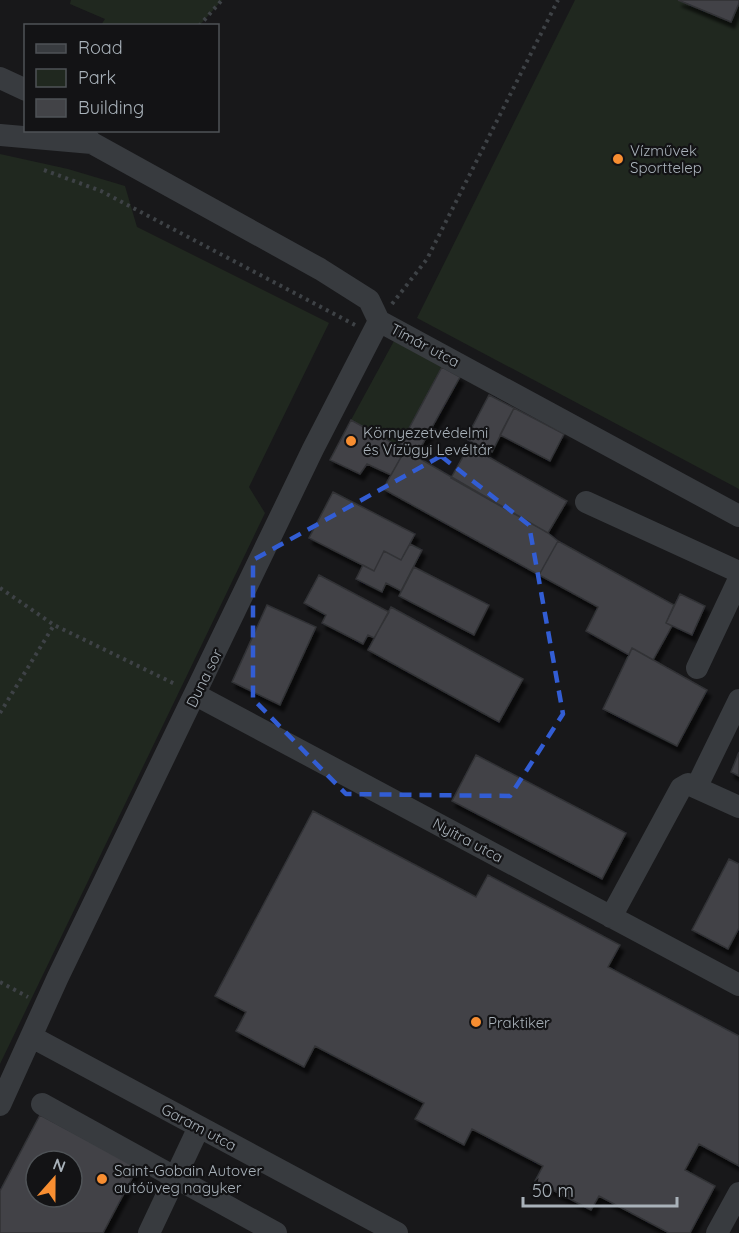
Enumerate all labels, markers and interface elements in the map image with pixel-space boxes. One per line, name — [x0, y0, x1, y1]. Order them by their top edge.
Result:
legend — [24, 24, 219, 132]
text: Road — [78, 36, 123, 59]
text: Park — [78, 66, 116, 89]
text: Building — [78, 96, 144, 119]
place label: Vízművek Sporttelep — [630, 141, 702, 177]
marker: Vízművek Sporttelep — [611, 152, 625, 166]
street label: Tímár utca — [387, 319, 463, 371]
place label: Környezetvédelmi és Vízügyi Levéltár — [363, 423, 493, 459]
marker: Környezetvédelmi és Vízügyi Levéltár — [344, 434, 358, 448]
street label: Duna sor — [182, 645, 226, 710]
street label: Nyitra utca — [430, 814, 506, 866]
place label: Praktiker — [488, 1013, 550, 1032]
marker: Praktiker — [469, 1015, 483, 1029]
street label: Garam utca — [158, 1099, 240, 1155]
north arrow — [24, 1149, 84, 1209]
text: N — [50, 1154, 68, 1176]
place label: Saint-Gobain Autover autóüveg nagyker — [114, 1161, 262, 1197]
scale bar — [523, 1170, 678, 1208]
marker: Saint-Gobain Autover autóüveg nagyker — [95, 1172, 109, 1186]
text: 50 m — [532, 1179, 574, 1202]

